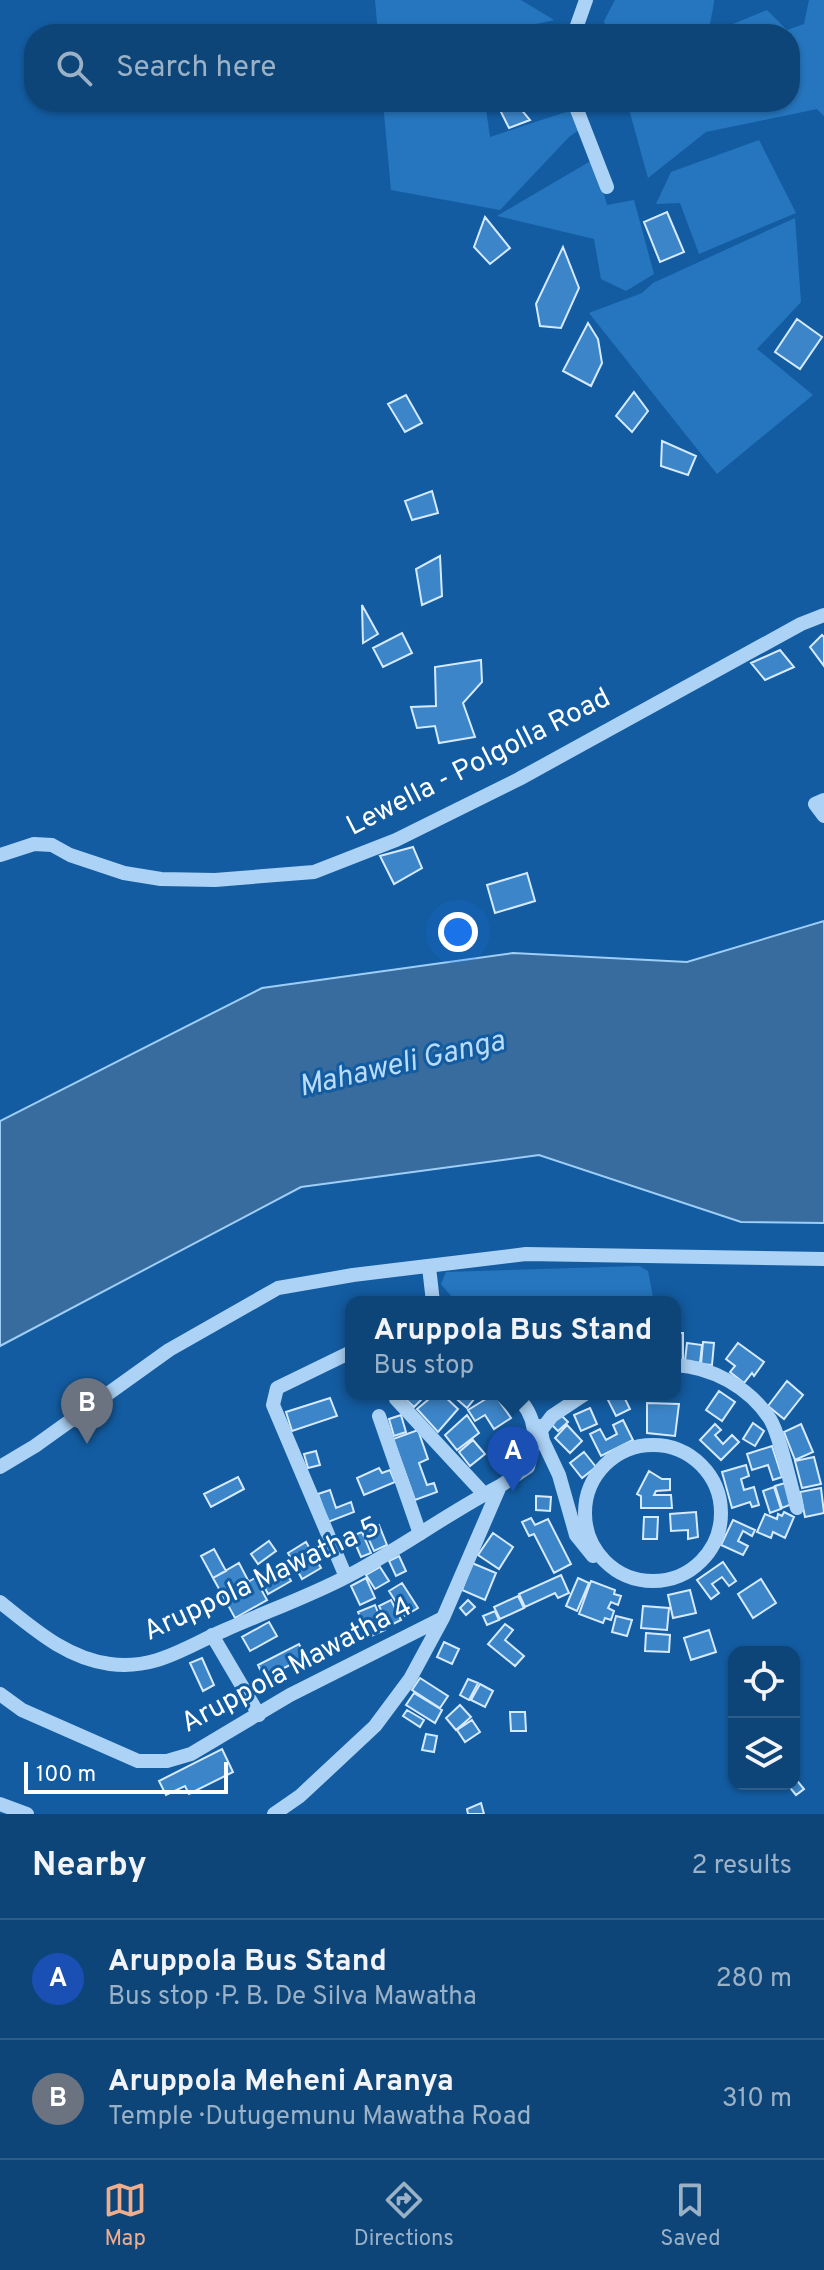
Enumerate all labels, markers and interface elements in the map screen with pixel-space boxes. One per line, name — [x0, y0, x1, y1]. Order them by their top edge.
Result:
search box — [24, 24, 800, 112]
icon: search — [52, 46, 96, 90]
text: Search here — [116, 50, 276, 87]
street label: Lewella - Polgolla Road — [341, 681, 617, 845]
your location — [438, 912, 478, 952]
water label: Mahaweli Ganga — [295, 1023, 509, 1107]
popup — [345, 1296, 681, 1400]
text: Aruppola Bus Stand — [374, 1313, 652, 1350]
text: Bus stop — [374, 1350, 474, 1383]
pin: B — [61, 1378, 113, 1444]
pin: A — [487, 1426, 539, 1492]
street label: Aruppola Mawatha 5 — [138, 1509, 386, 1651]
street label: Aruppola Mawatha 4 — [175, 1590, 419, 1742]
map controls — [728, 1646, 800, 1790]
button: locate — [728, 1646, 800, 1718]
button: layers — [728, 1718, 800, 1790]
scale bar — [24, 1758, 228, 1794]
text: 100 m — [36, 1762, 96, 1789]
text: Nearby — [32, 1845, 147, 1888]
text: 2 results — [692, 1850, 792, 1883]
text: Aruppola Bus Stand — [108, 1944, 387, 1981]
text: A — [49, 1963, 67, 1996]
text: 280 m — [716, 1963, 792, 1996]
text: Bus stop · P. B. De Silva Mawatha — [108, 1981, 477, 2014]
text: Aruppola Meheni Aranya — [108, 2064, 454, 2101]
text: B — [49, 2083, 67, 2116]
text: 310 m — [722, 2083, 792, 2116]
text: Temple · Dutugemunu Mawatha Road — [108, 2101, 531, 2134]
tab: Map — [103, 2178, 147, 2253]
tab: Directions — [354, 2178, 454, 2253]
tab: Saved — [660, 2178, 721, 2253]

